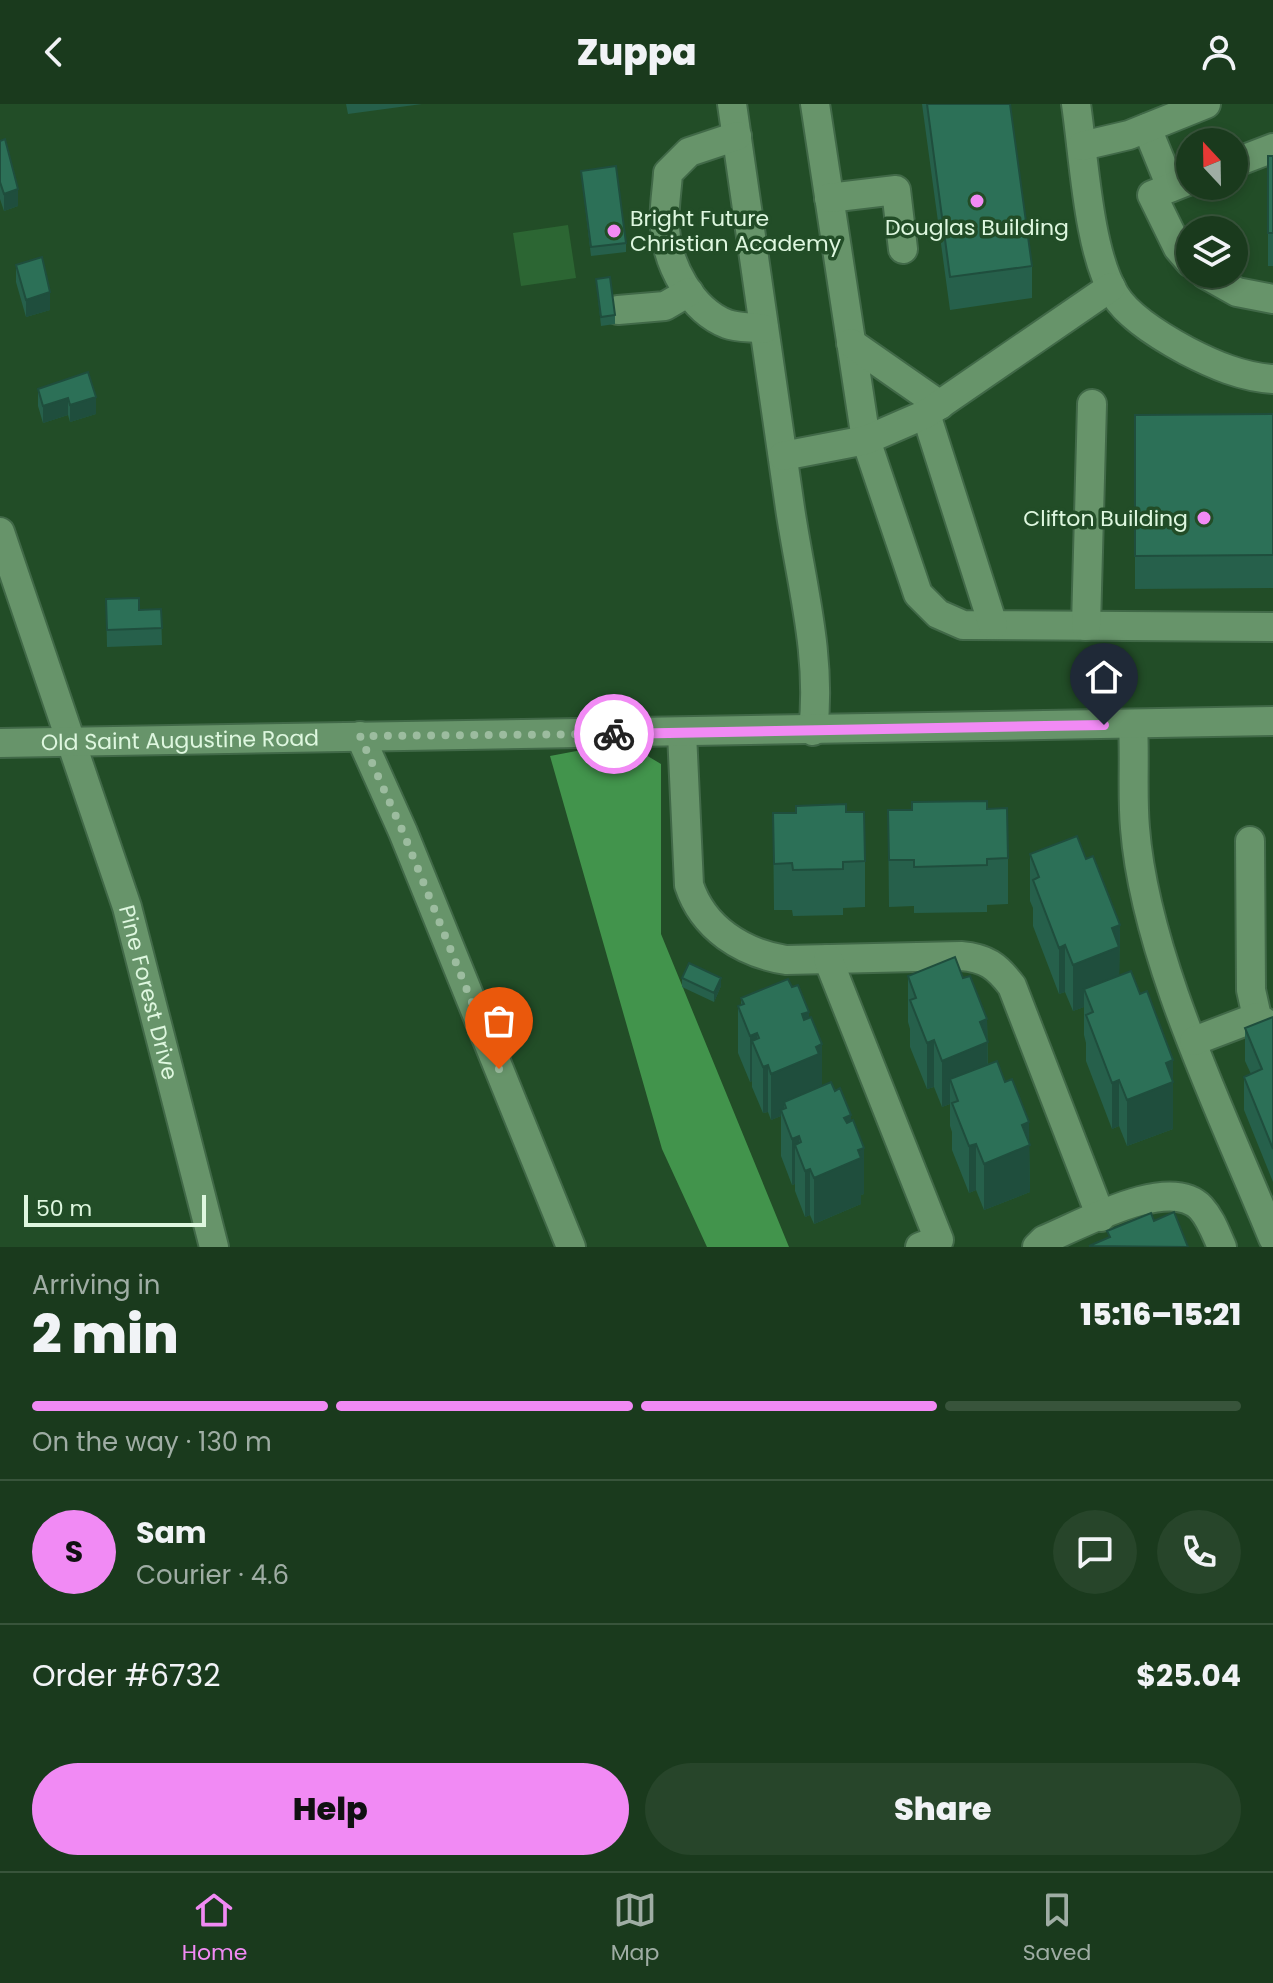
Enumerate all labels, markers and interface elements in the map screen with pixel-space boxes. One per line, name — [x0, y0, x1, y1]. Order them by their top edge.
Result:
text: Zuppa — [576, 27, 697, 78]
icon: back — [32, 30, 76, 74]
icon: person — [1197, 30, 1241, 74]
north arrow — [1176, 128, 1248, 200]
map controls — [1176, 128, 1248, 288]
marker: Douglas Building — [968, 192, 986, 210]
place label: Bright Future Christian Academy — [630, 203, 842, 259]
place label: Douglas Building — [885, 212, 1069, 243]
button: layers — [1176, 216, 1248, 288]
marker: Bright Future Christian Academy — [605, 222, 623, 240]
place label: Clifton Building — [1023, 503, 1188, 534]
marker: Clifton Building — [1195, 509, 1213, 527]
pin — [1070, 643, 1138, 725]
icon: home — [1082, 655, 1126, 699]
courier — [574, 694, 654, 774]
icon: bike — [592, 712, 636, 756]
street label: Old Saint Augustine Road — [41, 722, 319, 758]
street label: Pine Forest Drive — [111, 902, 186, 1083]
pin — [465, 987, 533, 1069]
icon: bag — [477, 999, 521, 1043]
scale bar — [24, 1191, 206, 1227]
text: 50 m — [36, 1193, 92, 1224]
text: Arriving in — [32, 1267, 161, 1303]
text: 15:16–15:21 — [1080, 1293, 1241, 1336]
text: 2 min — [32, 1298, 179, 1371]
text: On the way · 130 m — [32, 1424, 272, 1460]
button: chat — [1053, 1510, 1137, 1594]
button: phone — [1157, 1510, 1241, 1594]
text: Sam — [136, 1511, 207, 1554]
text: S — [65, 1530, 83, 1573]
text: Courier · 4.6 — [136, 1557, 289, 1593]
text: Order #6732 — [32, 1654, 220, 1697]
text: $25.04 — [1136, 1654, 1241, 1697]
button: Help — [32, 1763, 629, 1855]
button: Share — [645, 1763, 1241, 1855]
tab: Home — [182, 1888, 247, 1969]
tab: Map — [611, 1888, 659, 1969]
tab: Saved — [1023, 1888, 1091, 1969]

